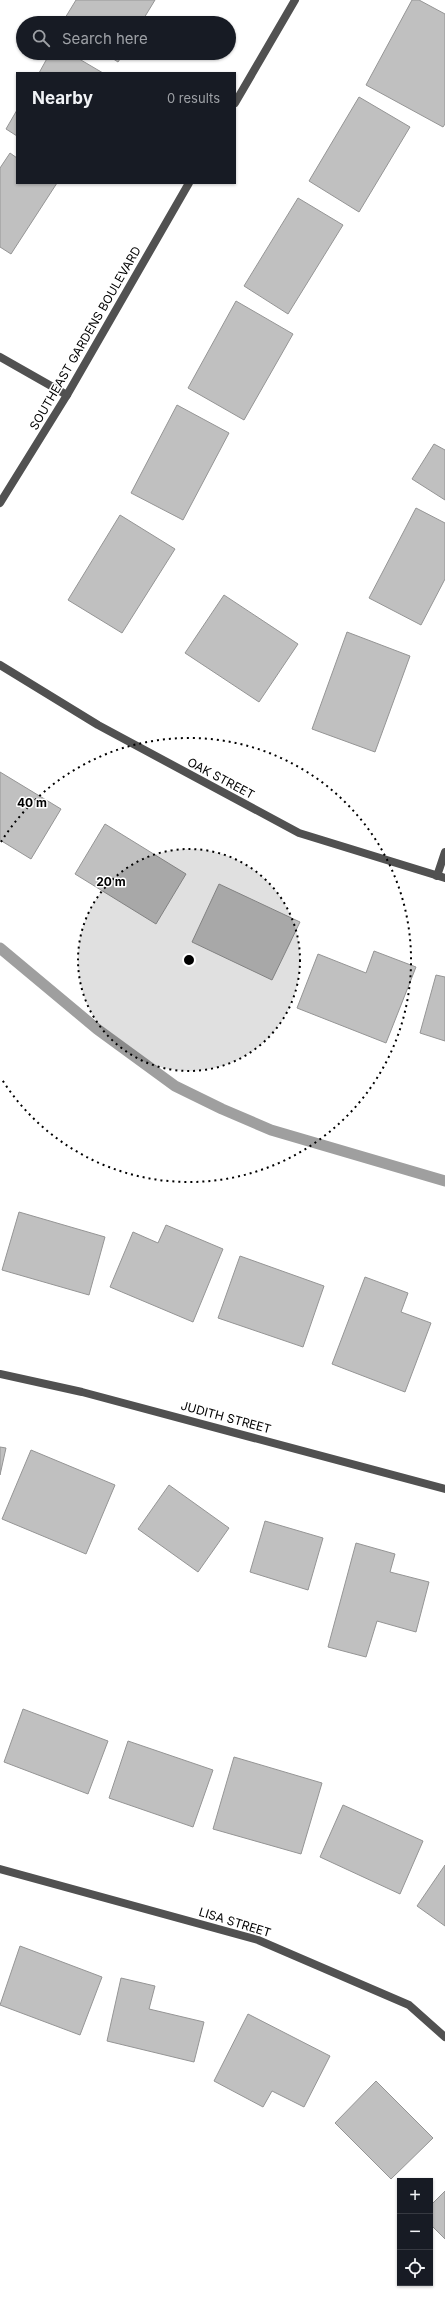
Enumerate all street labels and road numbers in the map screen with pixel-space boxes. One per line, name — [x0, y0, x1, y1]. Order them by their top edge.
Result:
street label: SOUTHEAST GARDENS BOULEVARD — [26, 244, 144, 432]
street label: OAK STREET — [185, 754, 257, 802]
street label: JUDITH STREET — [179, 1398, 273, 1436]
street label: LISA STREET — [197, 1904, 273, 1940]

